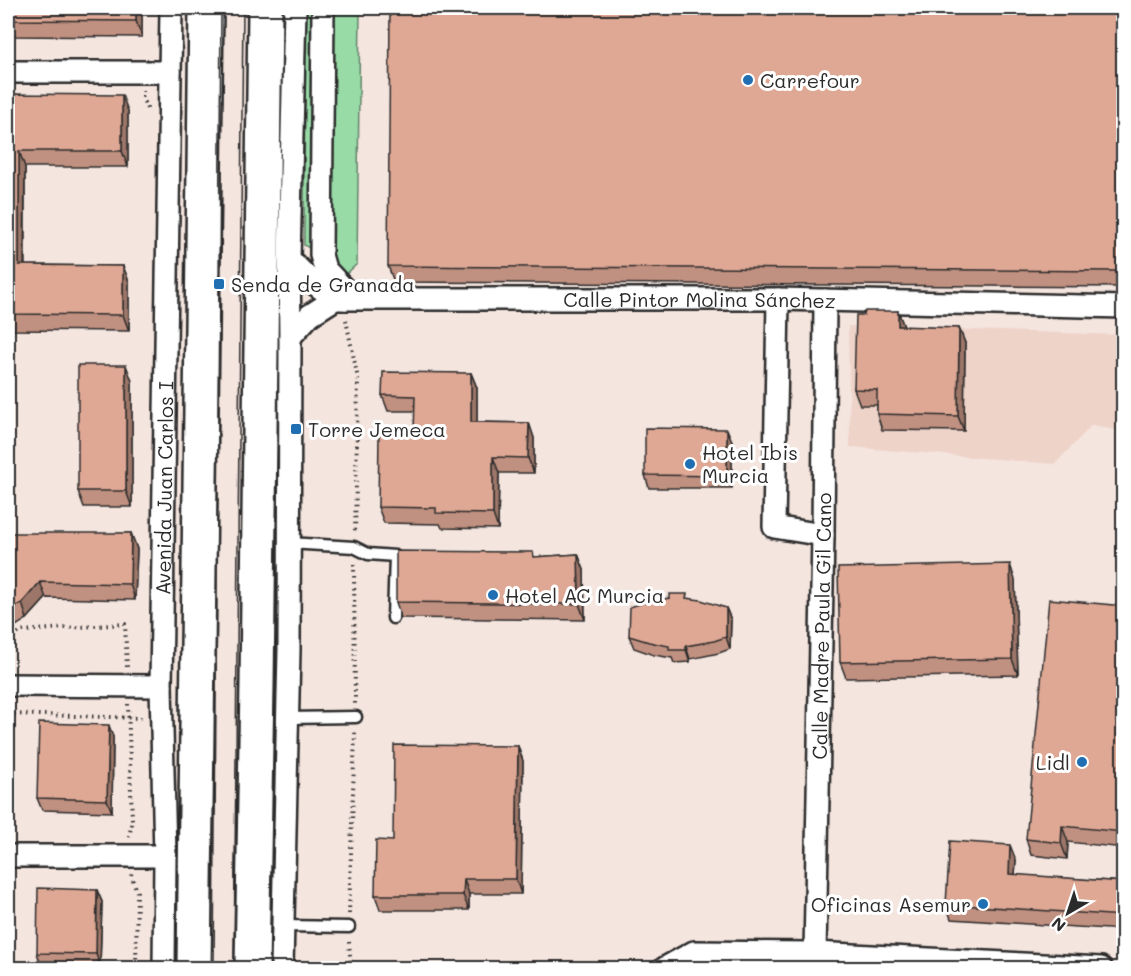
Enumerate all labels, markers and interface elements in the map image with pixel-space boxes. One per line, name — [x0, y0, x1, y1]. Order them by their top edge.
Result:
place label: Carrefour — [760, 67, 860, 93]
marker: Carrefour — [741, 73, 755, 87]
place label: Senda de Granada — [231, 271, 415, 297]
marker: Senda de Granada — [212, 277, 226, 291]
street label: Calle Pintor Molina Sánchez — [563, 286, 836, 313]
street label: Avenida Juan Carlos I — [149, 381, 179, 595]
place label: Torre Jemeca — [308, 416, 446, 442]
marker: Torre Jemeca — [289, 422, 303, 436]
place label: Hotel Ibis Murcia — [702, 439, 798, 488]
marker: Hotel Ibis Murcia — [683, 457, 697, 471]
street label: Calle Madre Paula Gil Cano — [806, 492, 836, 760]
place label: Hotel AC Murcia — [505, 582, 664, 608]
marker: Hotel AC Murcia — [486, 588, 500, 602]
place label: Lidl — [1036, 749, 1070, 775]
marker: Lidl — [1075, 755, 1089, 769]
north arrow — [1038, 883, 1098, 943]
place label: Oficinas Asemur — [811, 891, 971, 917]
marker: Oficinas Asemur — [976, 897, 990, 911]
text: N — [1047, 913, 1070, 937]

